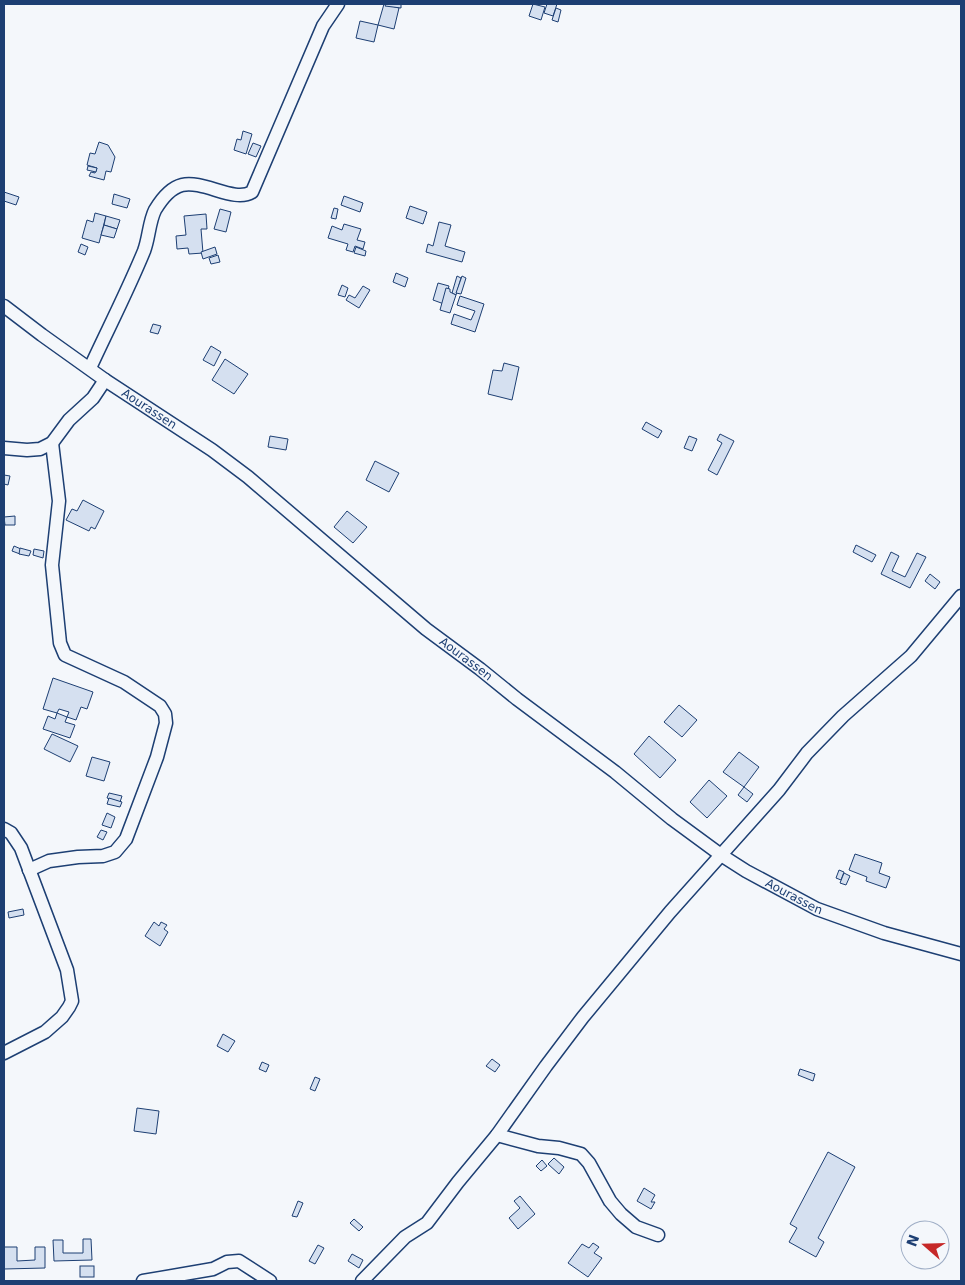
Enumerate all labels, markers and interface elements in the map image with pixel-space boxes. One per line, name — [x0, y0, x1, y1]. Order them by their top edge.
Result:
street label: Aourassen — [119, 386, 179, 432]
street label: Aourassen — [437, 634, 495, 683]
street label: Aourassen — [763, 876, 824, 917]
north arrow — [900, 1220, 950, 1270]
text: N — [903, 1232, 922, 1249]

